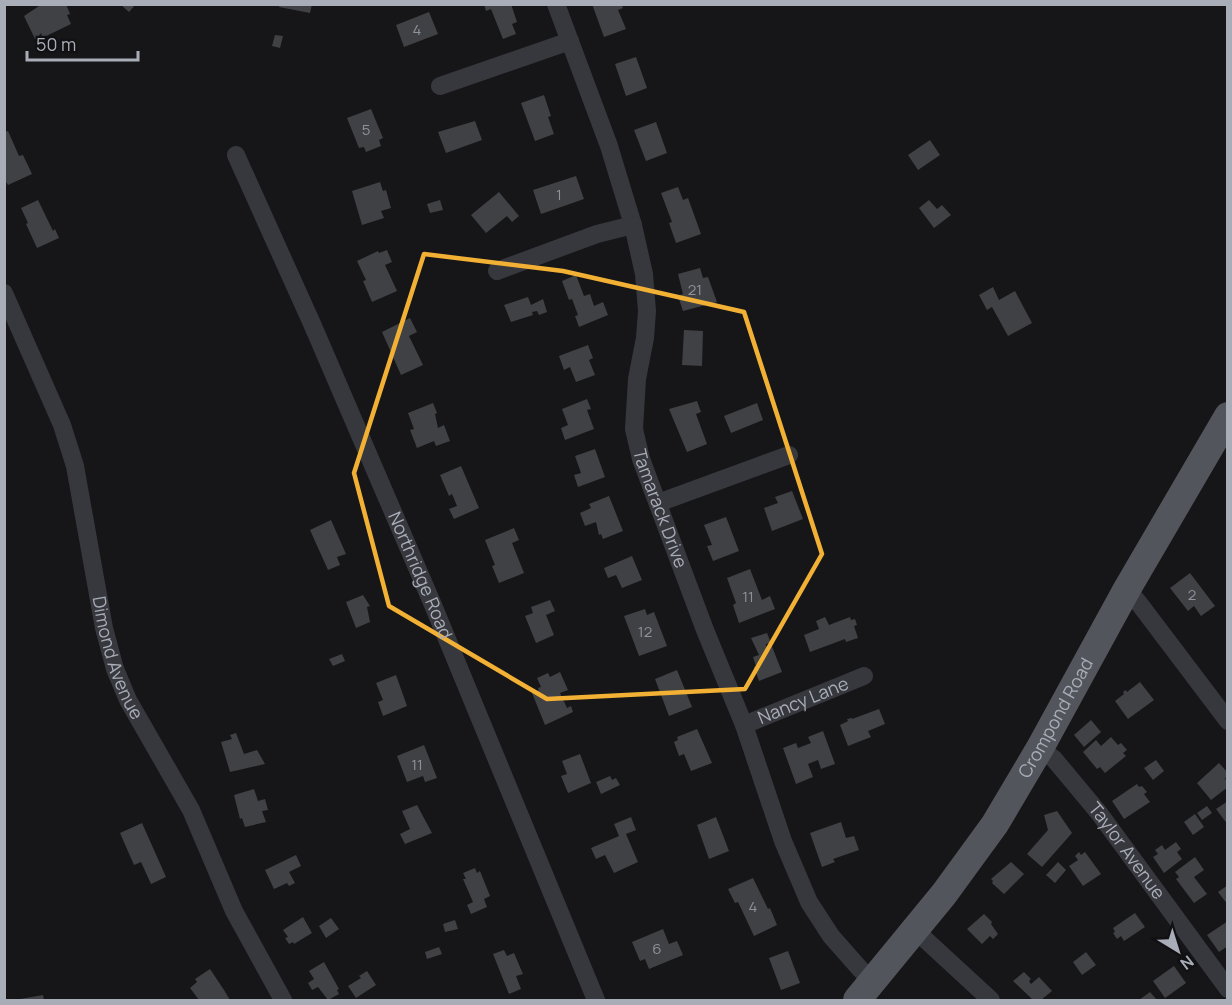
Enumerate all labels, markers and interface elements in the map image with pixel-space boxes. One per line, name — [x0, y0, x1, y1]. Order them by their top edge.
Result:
house number: 4 — [413, 19, 422, 40]
scale bar — [27, 24, 138, 62]
text: 50 m — [36, 32, 76, 56]
house number: 5 — [362, 119, 370, 140]
house number: 1 — [556, 184, 562, 205]
house number: 21 — [688, 279, 702, 300]
street label: Tamarack Drive — [628, 446, 694, 571]
street label: Northridge Road — [383, 508, 459, 642]
house number: 2 — [1188, 584, 1196, 605]
house number: 11 — [742, 586, 754, 607]
street label: Dimond Avenue — [88, 594, 149, 723]
house number: 12 — [638, 621, 652, 642]
street label: Crompond Road — [1012, 653, 1098, 782]
street label: Nancy Lane — [754, 671, 852, 729]
house number: 11 — [411, 754, 423, 775]
street label: Taylor Avenue — [1084, 796, 1171, 904]
house number: 4 — [749, 896, 758, 917]
north arrow — [1148, 921, 1208, 981]
house number: 6 — [652, 938, 662, 959]
text: N — [1176, 951, 1199, 975]

